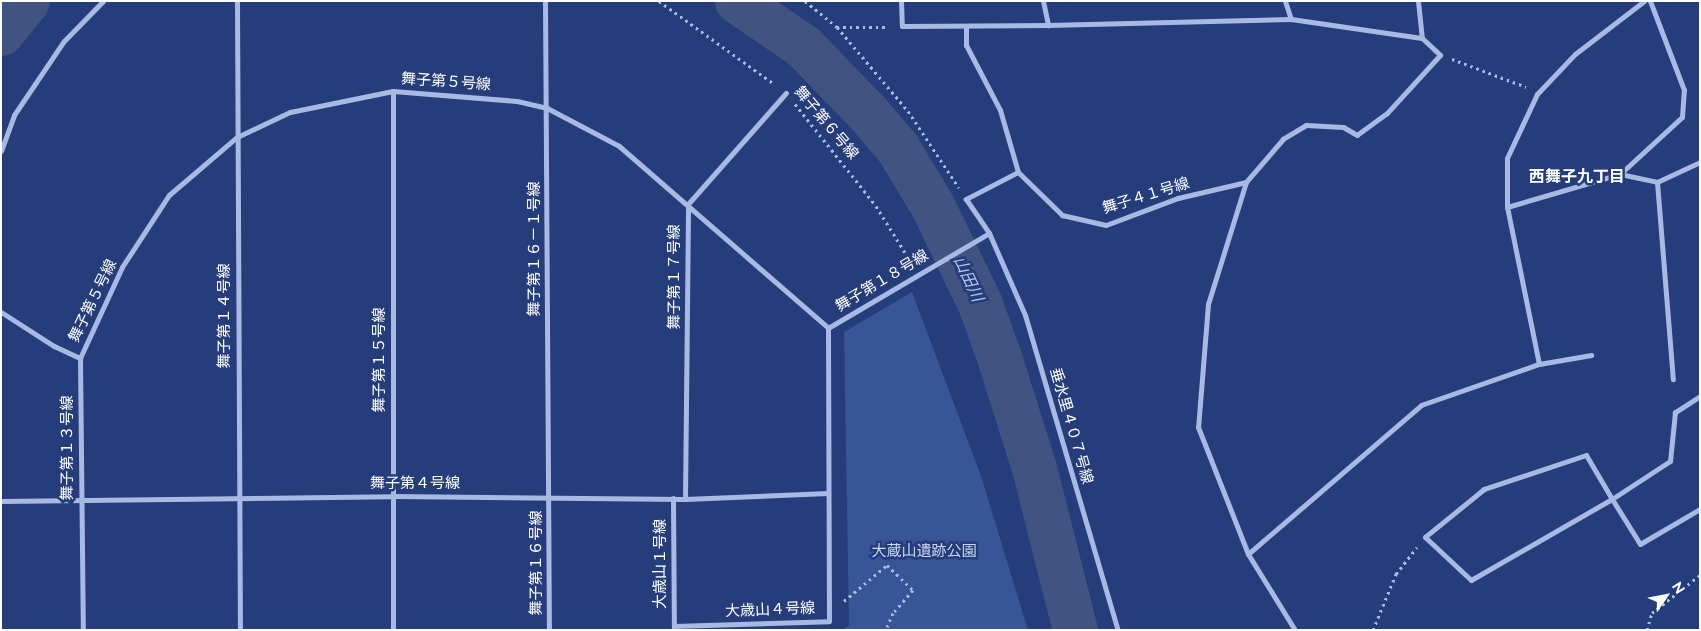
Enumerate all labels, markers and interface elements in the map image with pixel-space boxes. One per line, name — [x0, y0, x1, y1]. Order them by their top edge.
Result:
street label: 舞子第５号線 — [400, 70, 492, 94]
street label: 舞子第６号線 — [790, 83, 862, 163]
district label: 西舞子九丁目 — [1529, 167, 1625, 187]
street label: 舞子４１号線 — [1100, 174, 1192, 218]
street label: 舞子第１６－１号線 — [526, 182, 544, 316]
street label: 舞子第１７号線 — [666, 225, 684, 329]
street label: 舞子第１８号線 — [832, 246, 932, 316]
water label: 山田川 — [949, 253, 987, 305]
street label: 舞子第５号線 — [65, 257, 121, 345]
street label: 舞子第１４号線 — [216, 264, 234, 368]
street label: 舞子第１５号線 — [371, 308, 389, 412]
street label: 垂水里４０７号線 — [1046, 366, 1096, 486]
street label: 舞子第１３号線 — [59, 396, 77, 500]
street label: 舞子第４号線 — [370, 475, 460, 493]
street label: 舞子第１６号線 — [528, 511, 546, 615]
street label: 大歳山１号線 — [652, 519, 670, 609]
park label: 大蔵山遺跡公園 — [872, 543, 976, 561]
north arrow — [1641, 571, 1691, 621]
text: N — [1669, 579, 1688, 597]
street label: 大歳山４号線 — [725, 599, 815, 621]

